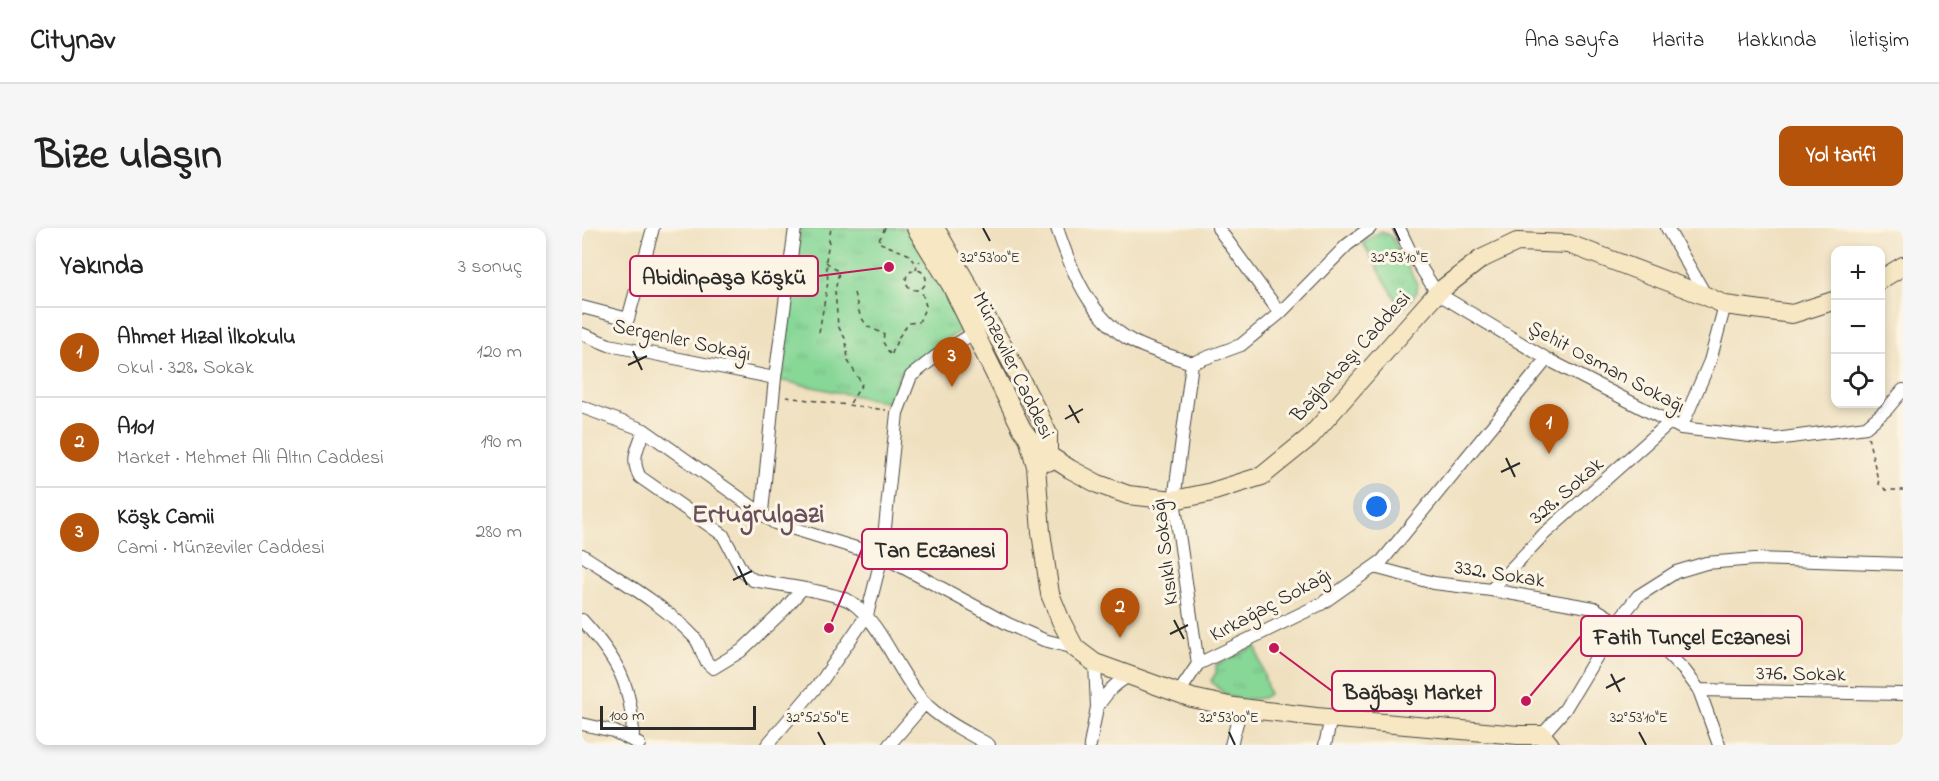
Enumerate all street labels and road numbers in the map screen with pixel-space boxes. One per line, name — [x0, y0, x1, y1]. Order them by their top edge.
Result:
street label: Bağlarbaşı Caddesi — [1283, 285, 1420, 432]
street label: Münzeviler Caddesi — [964, 287, 1061, 444]
street label: Sergenler Sokağı — [609, 312, 754, 372]
street label: Şehit Osman Sokağı — [1521, 314, 1690, 424]
street label: 328. Sokak — [1523, 450, 1612, 532]
street label: Kısıklı Sokağı — [1145, 496, 1189, 607]
street label: 332. Sokak — [1452, 553, 1548, 597]
street label: Kırkağaç Sokağı — [1205, 561, 1338, 652]
street label: 376. Sokak — [1756, 659, 1847, 691]

